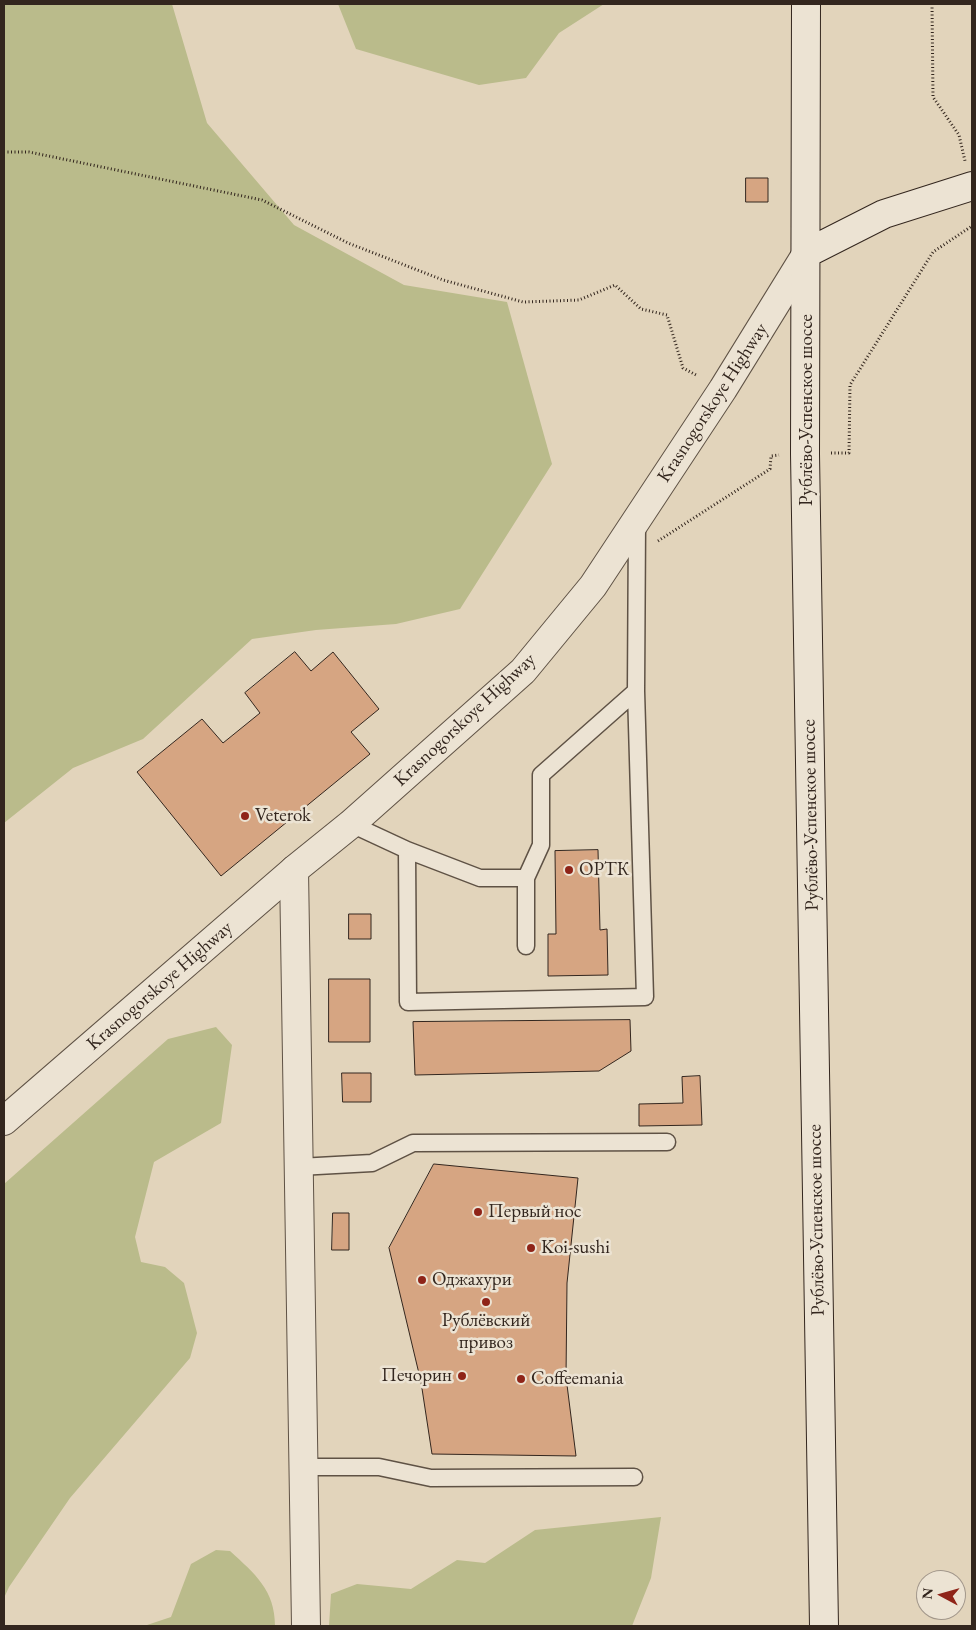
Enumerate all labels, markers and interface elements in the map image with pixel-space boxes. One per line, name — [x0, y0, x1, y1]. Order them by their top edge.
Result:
street label: Рублёво-Успенское шоссе — [796, 314, 818, 506]
street label: Krasnogorskoye Highway — [653, 319, 773, 487]
street label: Krasnogorskoye Highway — [389, 648, 541, 792]
street label: Рублёво-Успенское шоссе — [798, 719, 824, 911]
place label: Veterok — [255, 805, 311, 827]
marker: Veterok — [239, 810, 251, 822]
place label: ОРТК — [579, 859, 629, 881]
marker: ОРТК — [563, 864, 575, 876]
street label: Krasnogorskoye Highway — [83, 917, 237, 1055]
street label: Рублёво-Успенское шоссе — [804, 1124, 830, 1316]
place label: Первый нос — [488, 1201, 582, 1223]
marker: Первый нос — [472, 1206, 484, 1218]
place label: Koi-sushi — [541, 1237, 610, 1259]
marker: Koi-sushi — [525, 1242, 537, 1254]
place label: Оджахури — [432, 1269, 512, 1291]
marker: Оджахури — [416, 1274, 428, 1286]
marker: Рублёвский привоз — [480, 1296, 492, 1308]
place label: Рублёвский привоз — [442, 1310, 530, 1354]
place label: Печорин — [381, 1365, 452, 1387]
place label: Coffeemania — [531, 1368, 624, 1390]
marker: Печорин — [456, 1370, 468, 1382]
marker: Coffeemania — [515, 1373, 527, 1385]
north arrow — [916, 1570, 966, 1620]
text: N — [918, 1587, 937, 1600]

